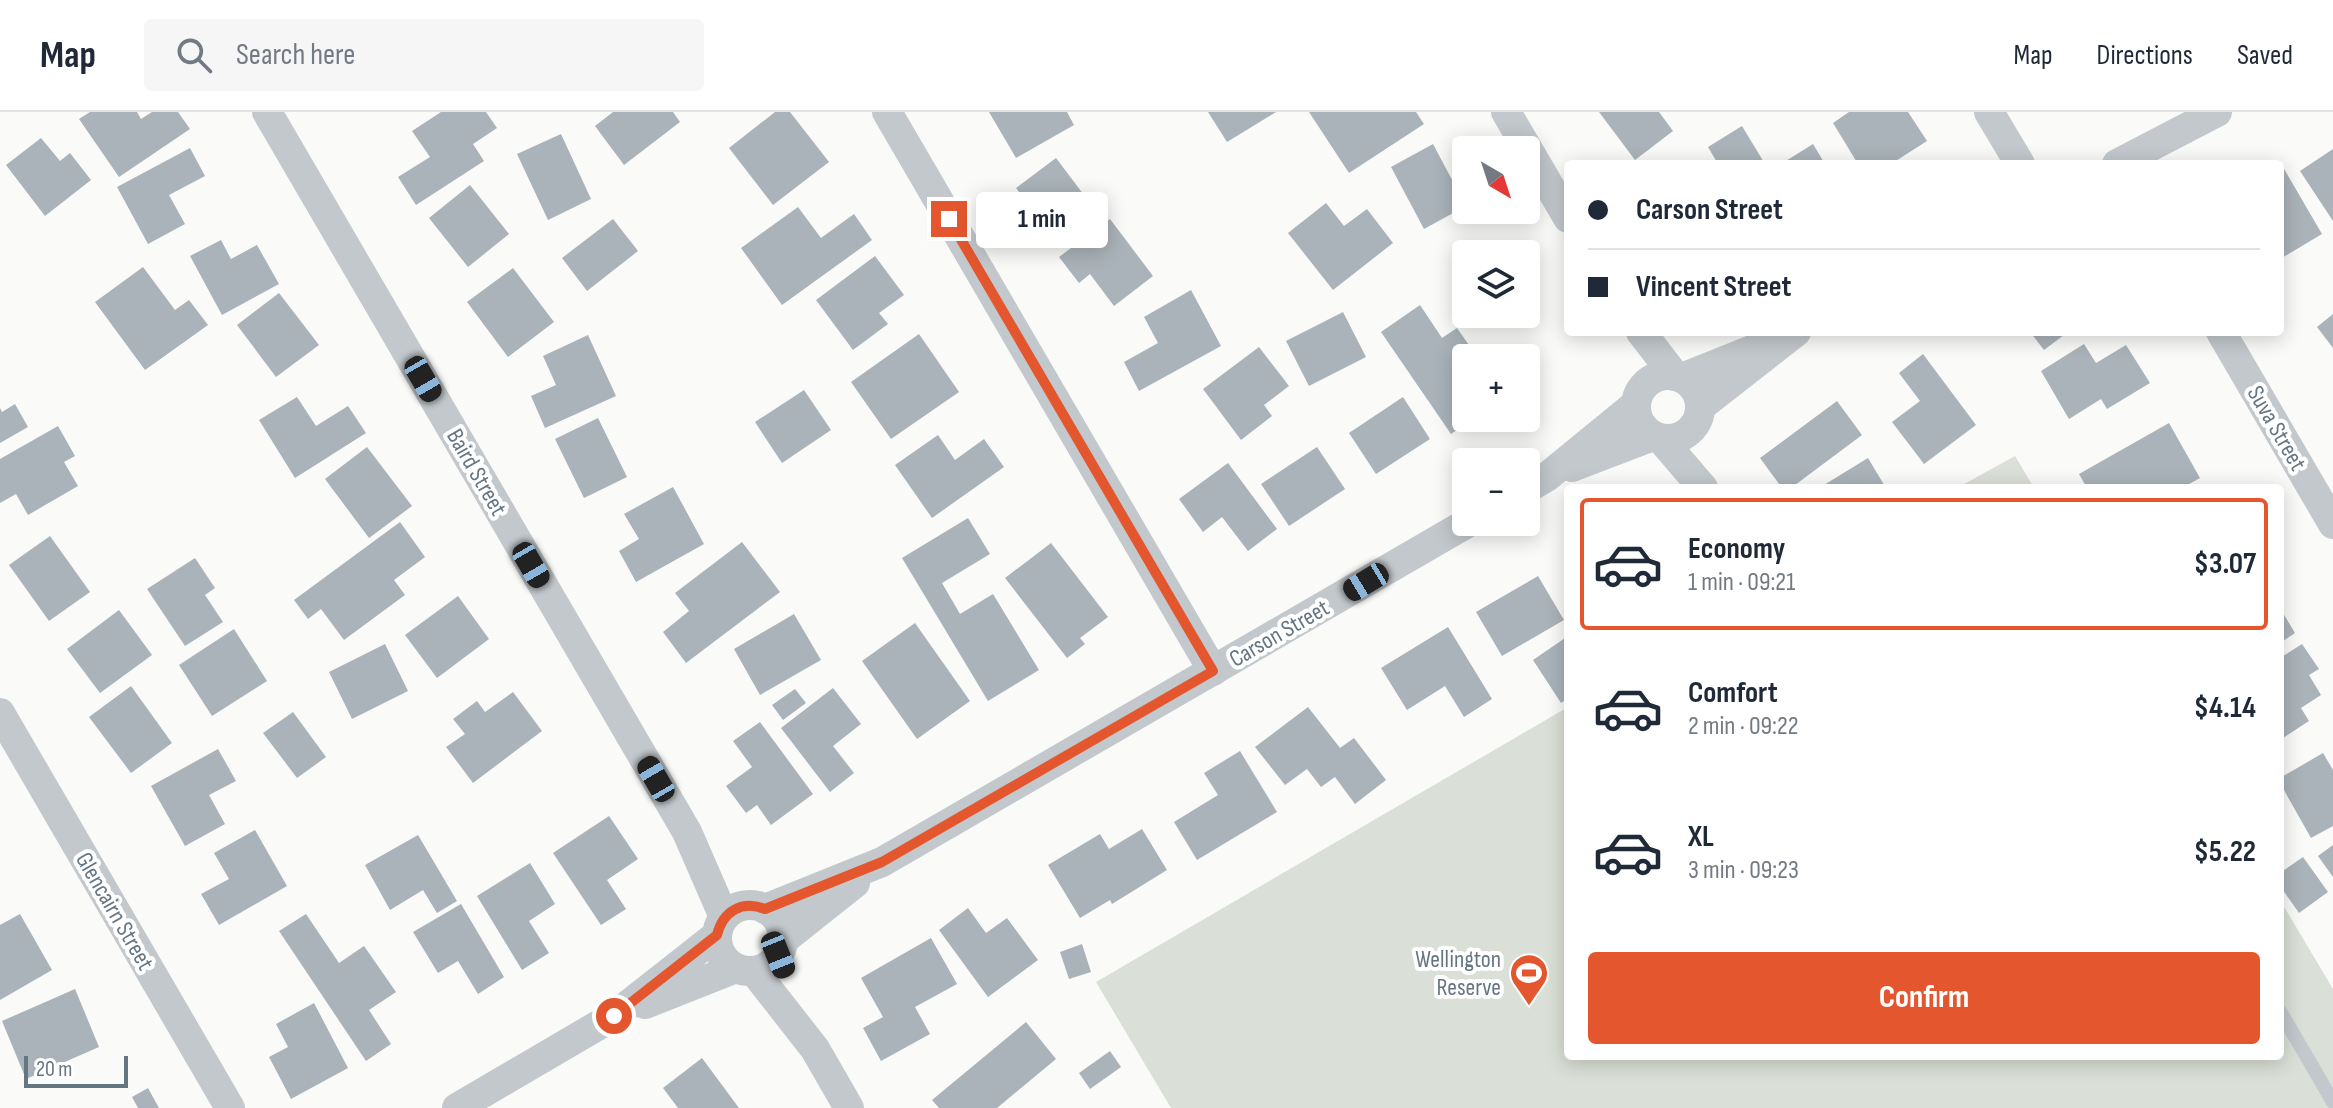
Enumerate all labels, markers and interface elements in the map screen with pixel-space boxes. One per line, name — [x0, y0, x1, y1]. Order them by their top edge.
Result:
search box — [144, 19, 704, 91]
text: Map — [40, 33, 96, 78]
icon: search — [172, 33, 216, 77]
text: Search here — [236, 37, 355, 73]
text: Map — [2014, 39, 2053, 72]
text: Directions — [2097, 39, 2193, 72]
text: Saved — [2237, 39, 2293, 72]
north arrow — [1452, 136, 1540, 224]
map controls — [1452, 136, 1540, 536]
callout: 1 min — [977, 191, 1109, 247]
text: Carson Street — [1636, 192, 1783, 228]
route end — [931, 201, 967, 237]
text: 1 min — [1018, 204, 1066, 235]
button: layers — [1452, 240, 1540, 328]
text: Vincent Street — [1636, 269, 1792, 305]
button: + — [1452, 344, 1540, 432]
car — [401, 352, 445, 406]
street label: Suva Street — [2241, 381, 2312, 476]
street label: Baird Street — [440, 424, 513, 521]
button: − — [1452, 448, 1540, 536]
icon: car — [1592, 528, 1664, 600]
text: Economy — [1688, 531, 1785, 567]
car — [509, 538, 553, 592]
text: $3.07 — [2194, 546, 2256, 582]
car — [1339, 559, 1393, 605]
text: 1 min · 09:21 — [1688, 567, 1795, 598]
street label: Carson Street — [1224, 593, 1334, 674]
icon: car — [1592, 672, 1664, 744]
text: Comfort — [1688, 675, 1778, 711]
text: $4.14 — [2194, 690, 2256, 726]
text: 2 min · 09:22 — [1688, 711, 1798, 742]
car — [634, 752, 678, 806]
icon: car — [1592, 816, 1664, 888]
text: XL — [1688, 819, 1714, 855]
text: $5.22 — [2194, 834, 2256, 870]
street label: Glencairn Street — [69, 847, 160, 975]
text: 3 min · 09:23 — [1688, 855, 1799, 886]
car — [758, 928, 798, 982]
place label: Wellington Reserve — [1415, 945, 1501, 1002]
sports icon: Wellington Reserve — [1508, 952, 1550, 1007]
button: Confirm — [1588, 952, 2260, 1044]
route start — [596, 998, 632, 1034]
scale bar — [24, 1052, 128, 1088]
text: 20 m — [36, 1056, 73, 1083]

